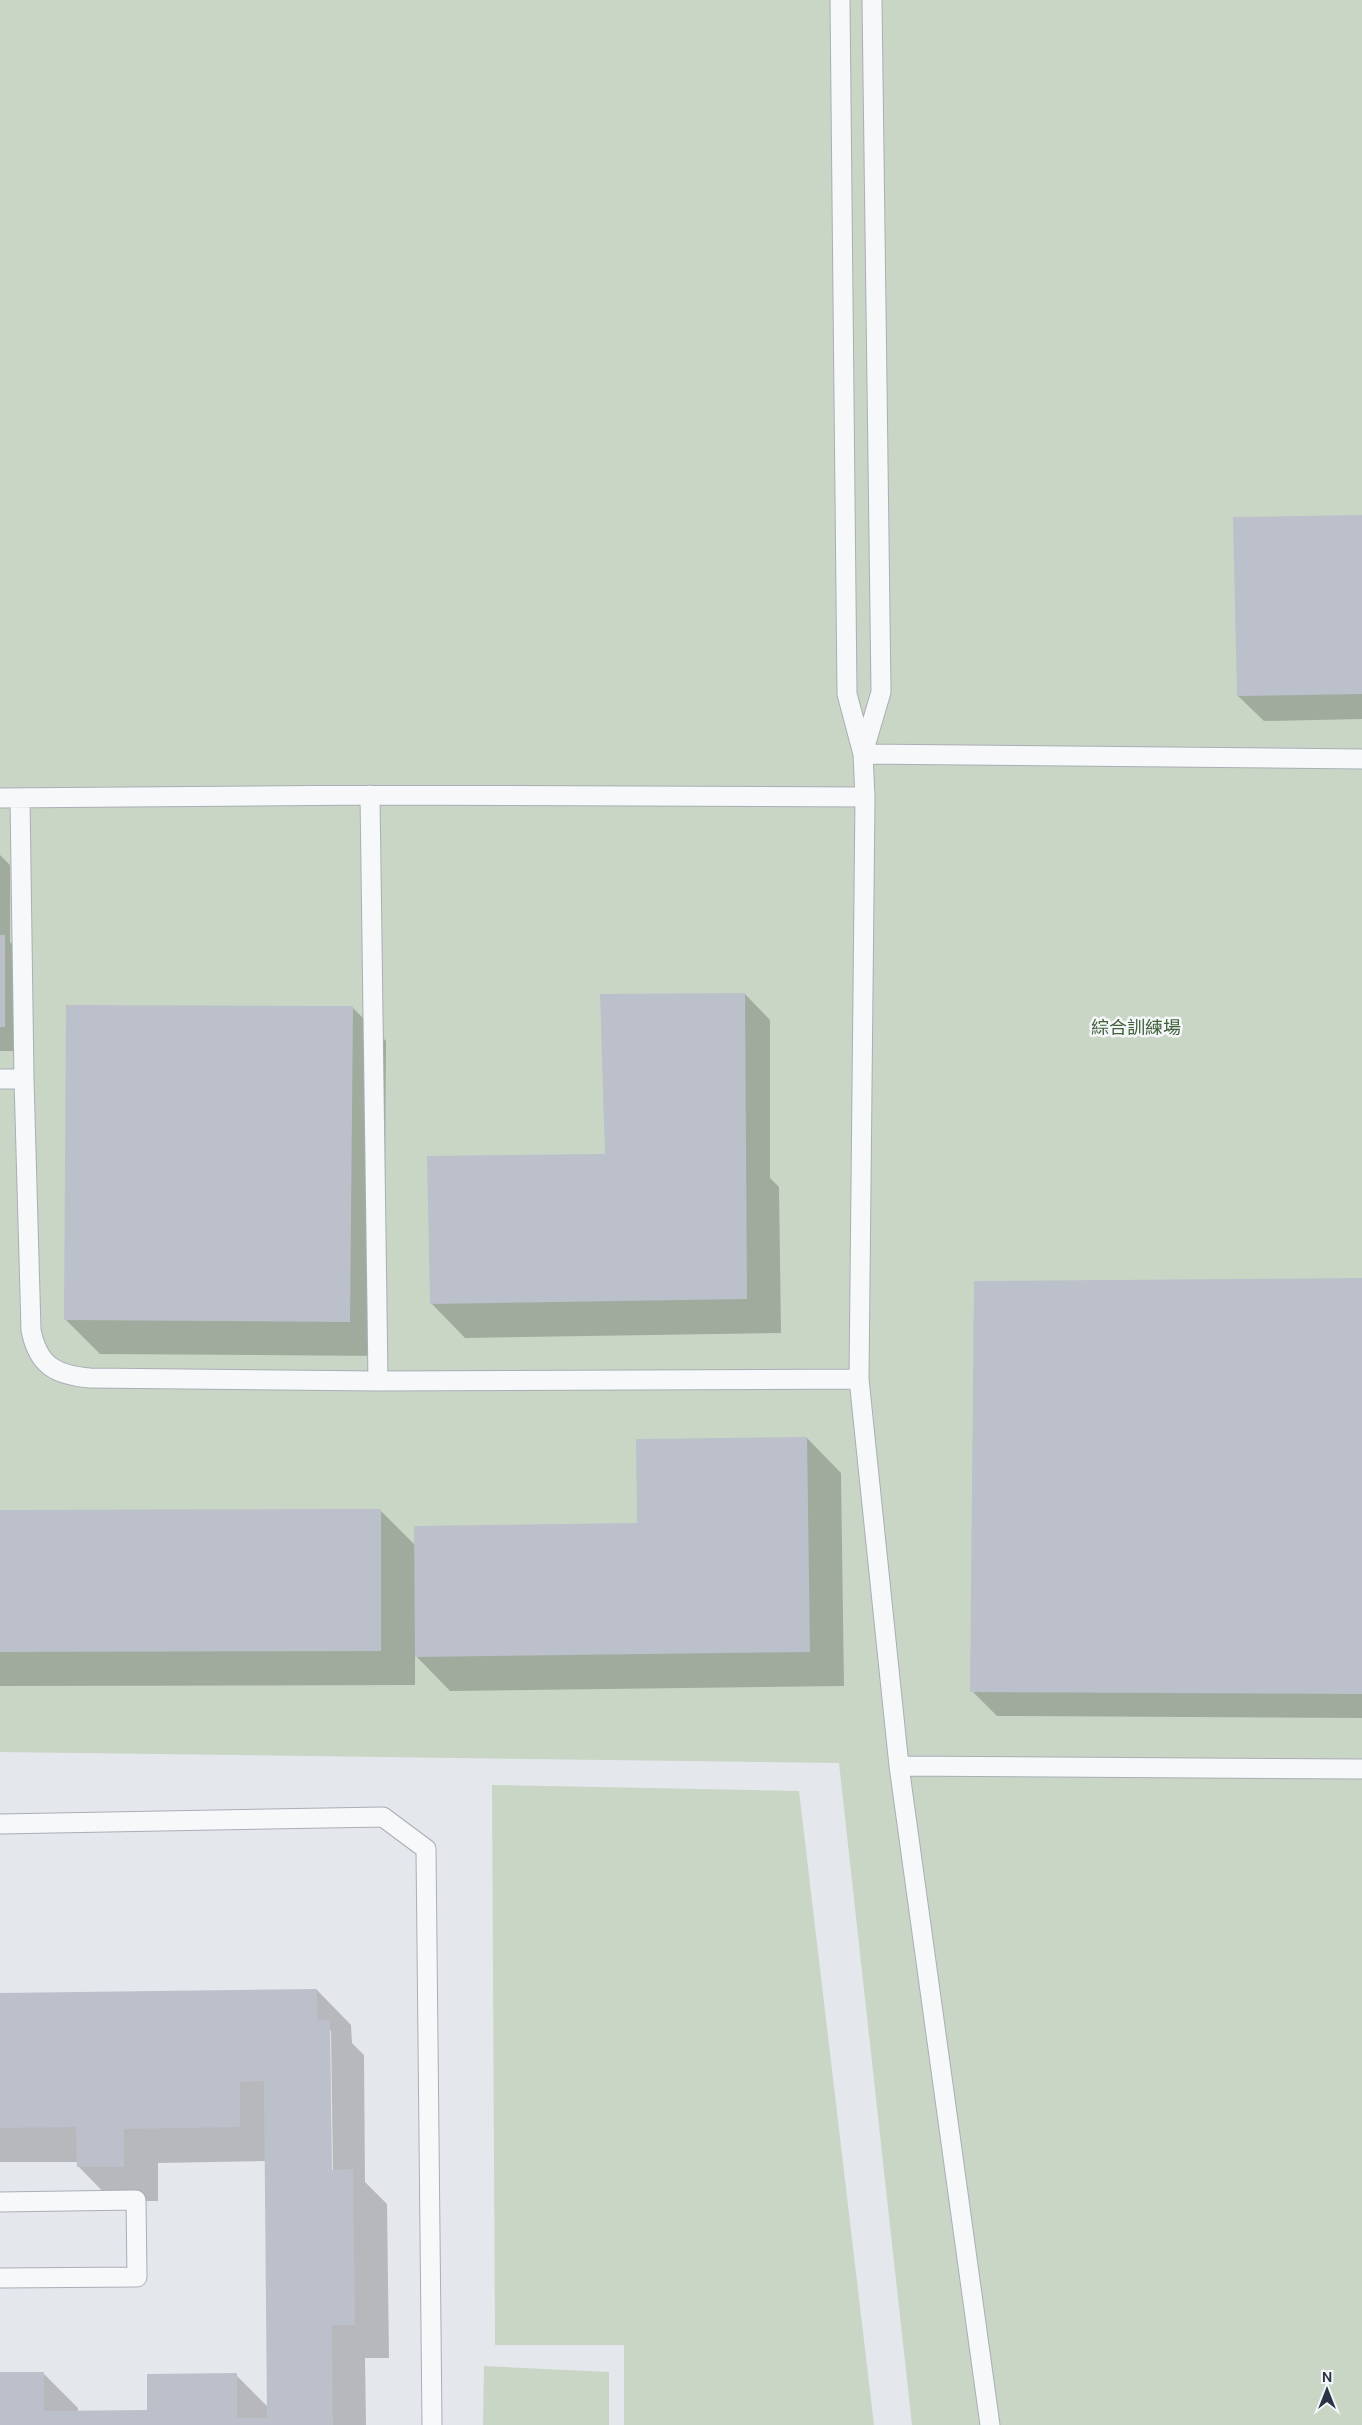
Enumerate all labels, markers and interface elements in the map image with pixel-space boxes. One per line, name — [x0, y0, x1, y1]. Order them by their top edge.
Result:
park label: 綜合訓練場 — [1091, 1016, 1181, 1040]
north arrow — [1302, 2365, 1352, 2415]
text: N — [1322, 2368, 1332, 2386]

